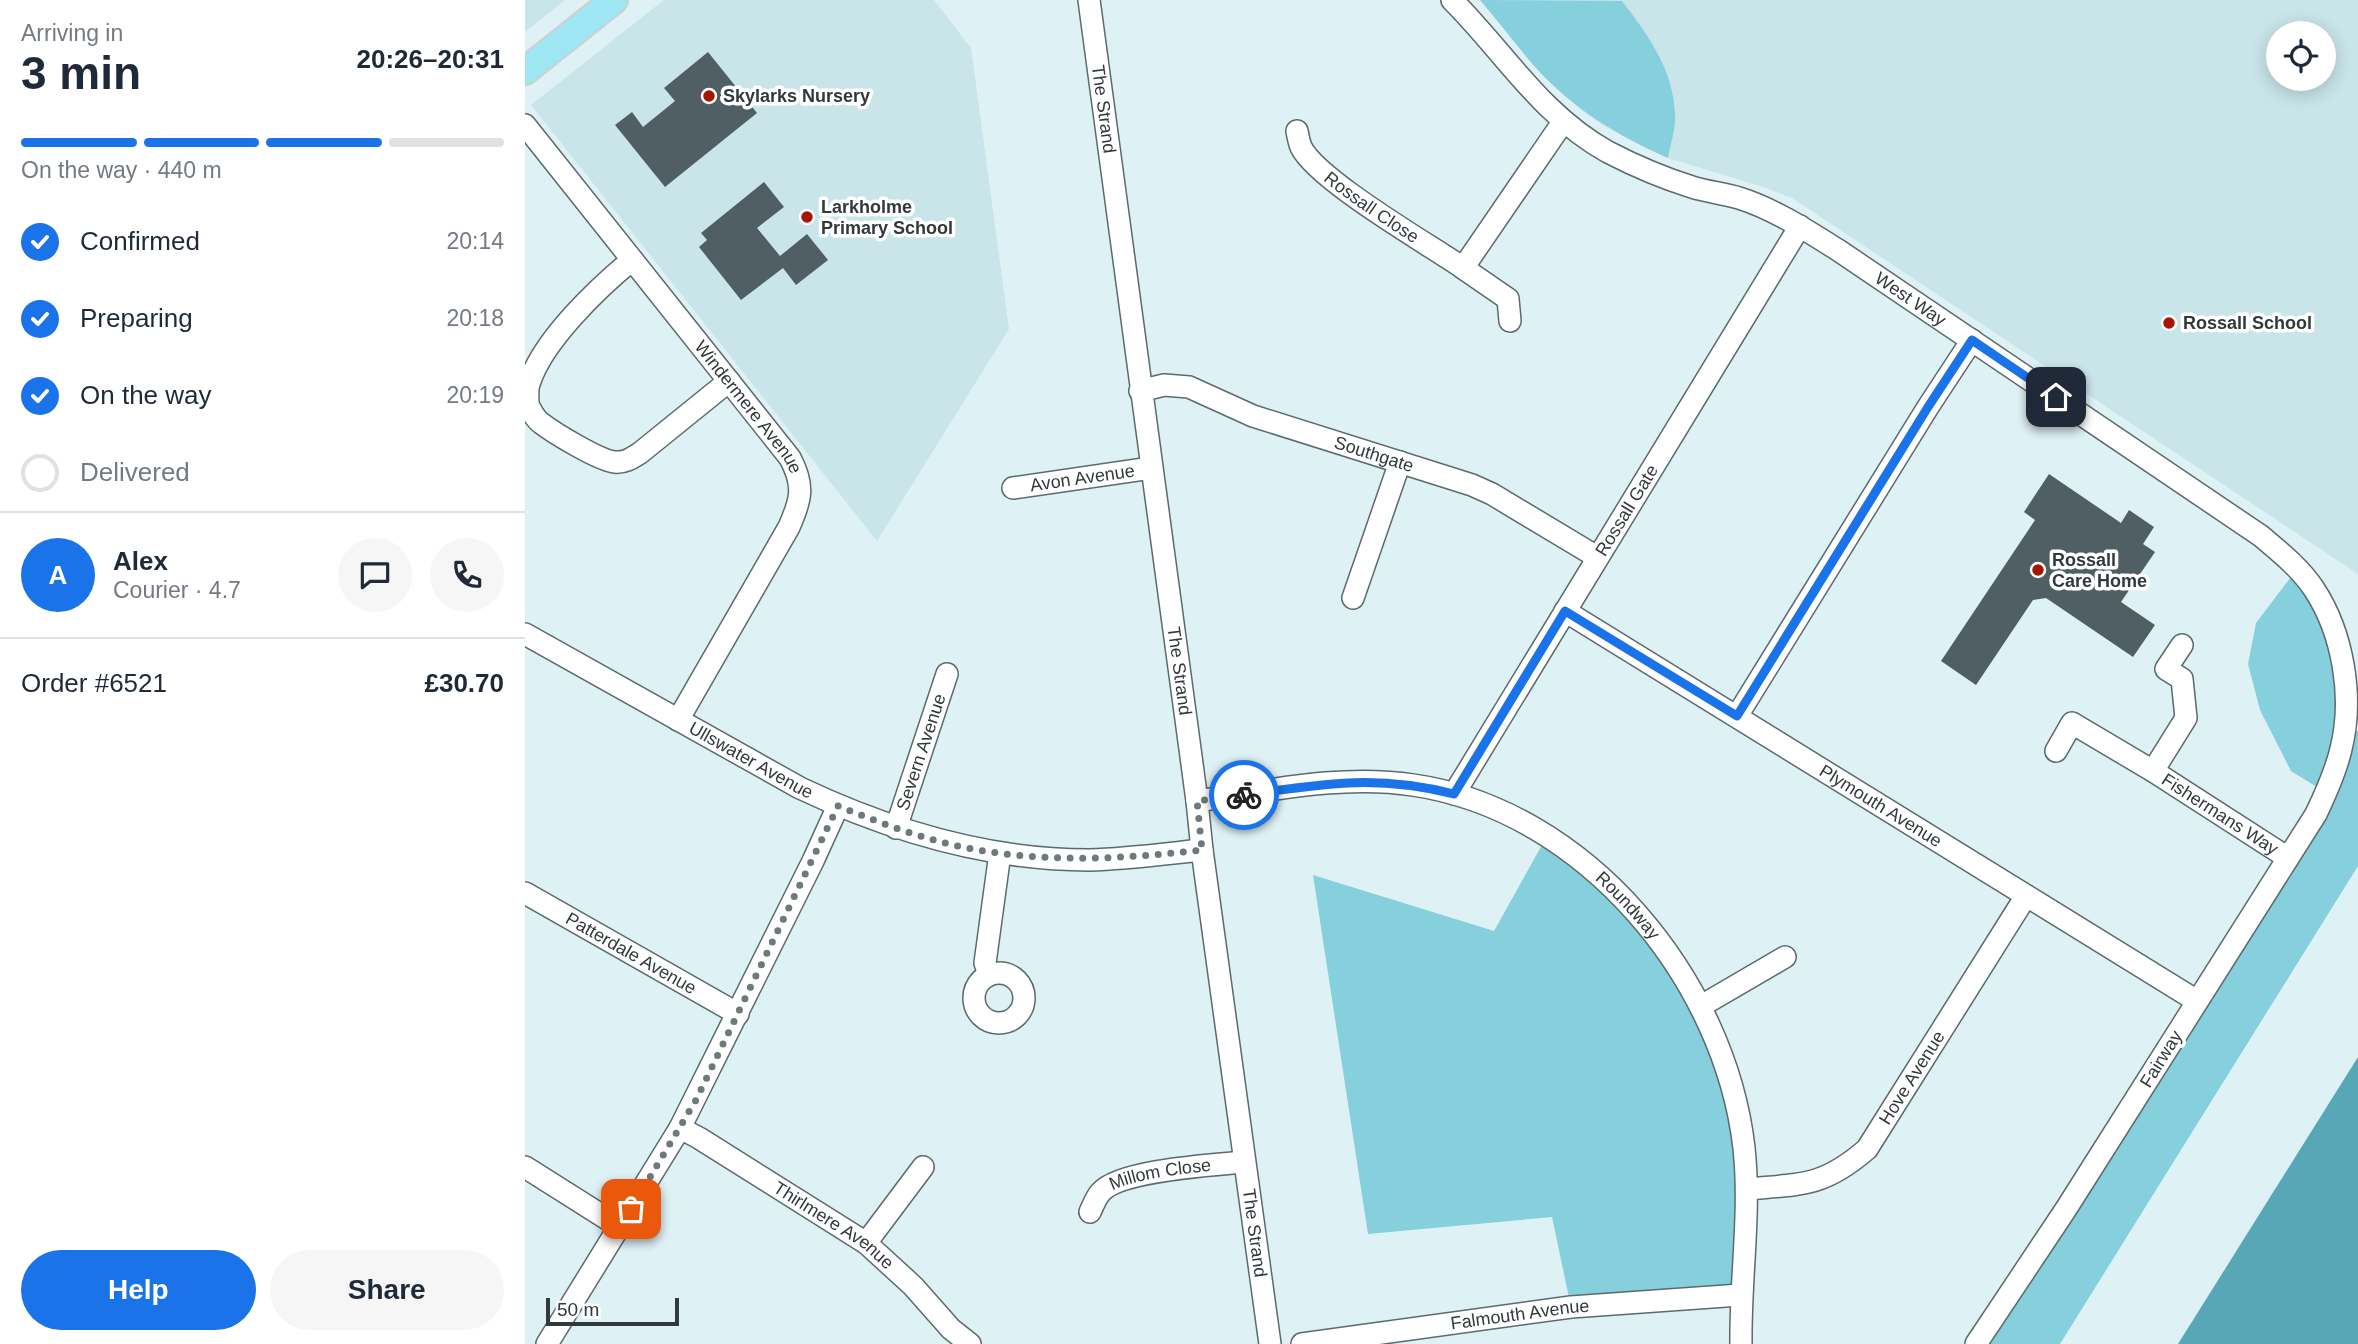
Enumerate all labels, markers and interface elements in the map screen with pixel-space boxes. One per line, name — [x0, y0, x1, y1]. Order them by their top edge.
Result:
text: Arriving in — [21, 20, 123, 46]
map controls — [2266, 21, 2336, 91]
button: locate — [2266, 21, 2336, 91]
text: 20:26–20:31 — [357, 44, 504, 74]
text: 3 min — [21, 47, 141, 99]
street label: The Strand — [1088, 64, 1120, 155]
place label: Skylarks Nursery — [723, 86, 870, 106]
marker: Skylarks Nursery — [701, 88, 717, 104]
text: On the way · 440 m — [21, 157, 222, 183]
street label: Rossall Close — [1320, 167, 1423, 247]
place label: Larkholme Primary School — [821, 197, 953, 238]
marker: Larkholme Primary School — [799, 209, 815, 225]
icon: check — [21, 223, 59, 261]
text: Confirmed — [80, 226, 200, 256]
text: 20:14 — [446, 228, 504, 254]
street label: West Way — [1871, 268, 1950, 330]
icon: check — [21, 300, 59, 338]
text: Preparing — [80, 303, 193, 333]
text: 20:18 — [446, 305, 504, 331]
place label: Rossall School — [2183, 313, 2312, 333]
marker: Rossall School — [2161, 315, 2177, 331]
street label: Windermere Avenue — [691, 337, 806, 476]
pin — [2026, 367, 2086, 427]
icon: check — [21, 377, 59, 415]
icon: home — [2037, 378, 2075, 416]
text: On the way — [80, 380, 212, 410]
text: 20:19 — [446, 382, 504, 408]
street label: Southgate — [1332, 432, 1416, 476]
text: Delivered — [80, 457, 190, 487]
street label: Avon Avenue — [1029, 460, 1136, 495]
street label: Rossall Gate — [1591, 461, 1662, 560]
button: chat — [338, 538, 412, 612]
button: phone — [430, 538, 504, 612]
text: Alex — [113, 546, 168, 576]
place label: Rossall Care Home — [2052, 550, 2147, 591]
text: A — [49, 560, 67, 590]
marker: Rossall Care Home — [2030, 562, 2046, 578]
text: Courier · 4.7 — [113, 577, 241, 603]
street label: The Strand — [1164, 625, 1195, 716]
text: Order #6521 — [21, 668, 167, 698]
text: £30.70 — [424, 668, 504, 698]
street label: Severn Avenue — [893, 691, 950, 813]
street label: Ullswater Avenue — [686, 718, 816, 803]
courier — [1209, 760, 1279, 830]
street label: Plymouth Avenue — [1816, 761, 1945, 851]
street label: Fishermans Way — [2158, 769, 2282, 859]
icon: bike — [1225, 776, 1263, 814]
street label: Roundway — [1592, 867, 1664, 943]
street label: Patterdale Avenue — [562, 908, 700, 998]
street label: Hove Avenue — [1875, 1027, 1949, 1128]
street label: Fairway — [2136, 1027, 2186, 1091]
street label: Millom Close — [1106, 1155, 1212, 1194]
street label: Thirlmere Avenue — [770, 1178, 898, 1273]
pin — [601, 1179, 661, 1239]
street label: The Strand — [1239, 1187, 1271, 1278]
icon: bag — [612, 1190, 650, 1228]
button: Help — [21, 1250, 256, 1330]
button: Share — [270, 1250, 504, 1330]
scale bar — [546, 1295, 679, 1327]
street label: Falmouth Avenue — [1449, 1296, 1590, 1333]
text: 50 m — [557, 1299, 599, 1320]

